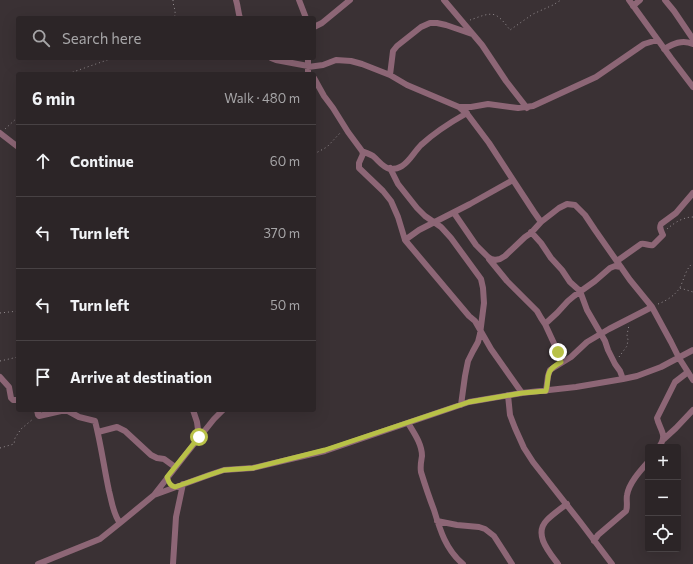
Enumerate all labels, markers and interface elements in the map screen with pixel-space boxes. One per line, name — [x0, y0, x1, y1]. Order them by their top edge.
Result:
search box — [16, 16, 316, 60]
icon: search — [30, 27, 52, 49]
text: Search here — [62, 29, 141, 47]
text: 6 min — [32, 88, 75, 109]
text: Walk · 480 m — [224, 90, 300, 106]
icon: ahead — [32, 150, 54, 172]
text: Continue — [70, 152, 134, 170]
text: 60 m — [270, 153, 300, 169]
icon: left — [32, 222, 54, 244]
text: Turn left — [70, 224, 129, 242]
text: 370 m — [263, 225, 300, 241]
icon: left — [32, 294, 54, 316]
text: Turn left — [70, 296, 129, 314]
text: 50 m — [270, 297, 300, 313]
route end — [549, 343, 567, 361]
icon: arrive — [32, 366, 54, 388]
text: Arrive at destination — [70, 368, 212, 386]
route start — [190, 428, 208, 446]
map controls — [645, 444, 681, 552]
button: + — [645, 444, 681, 480]
button: − — [645, 480, 681, 516]
button: locate — [645, 516, 681, 552]

